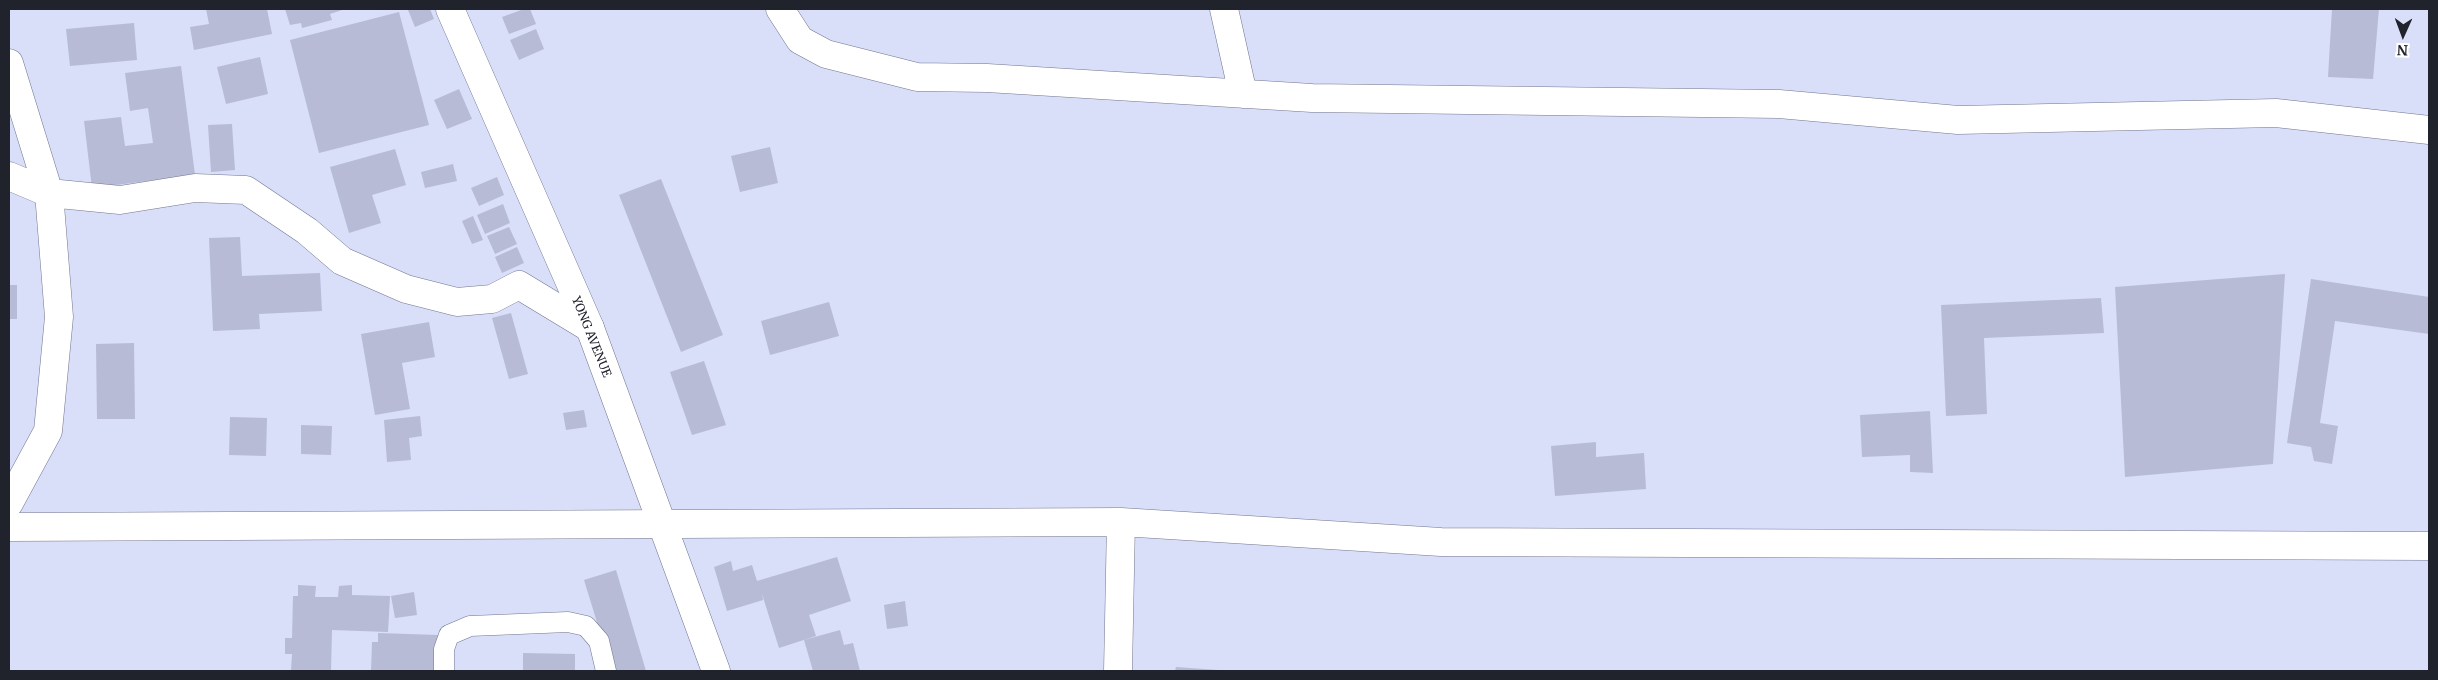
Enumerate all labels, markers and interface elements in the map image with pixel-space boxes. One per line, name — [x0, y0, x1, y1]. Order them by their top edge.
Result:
north arrow — [2378, 10, 2428, 60]
text: N — [2397, 41, 2408, 59]
street label: YONG AVENUE — [568, 294, 614, 380]

